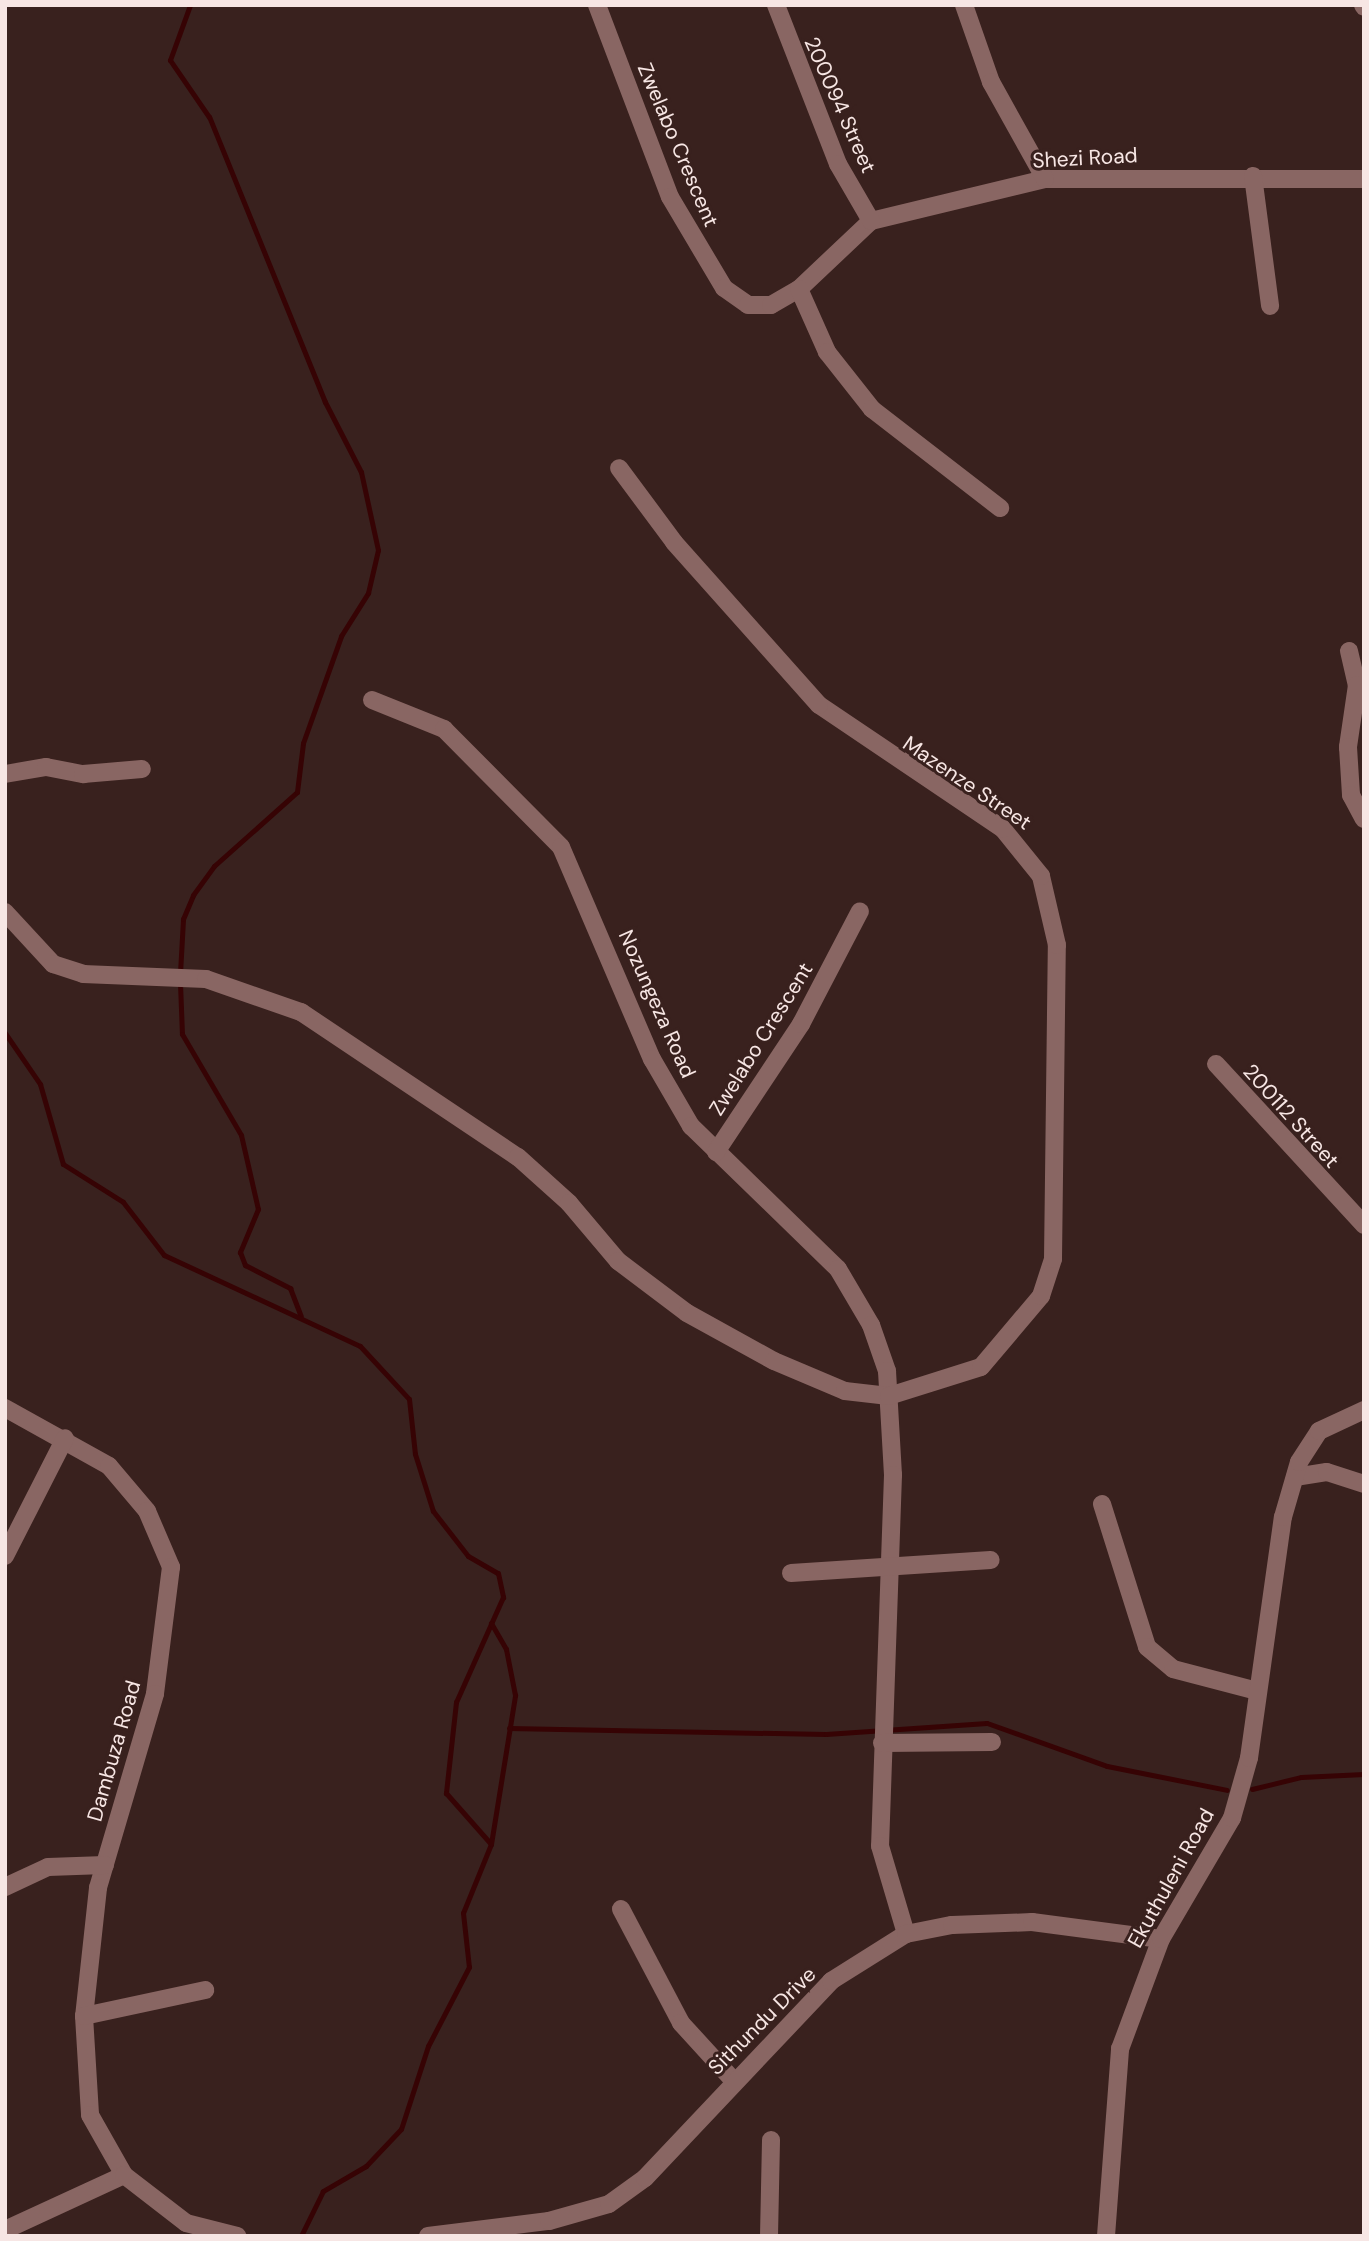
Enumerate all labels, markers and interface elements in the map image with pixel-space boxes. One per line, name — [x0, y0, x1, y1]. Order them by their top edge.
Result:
street label: 200094 Street — [799, 33, 881, 177]
street label: Zwelabo Crescent — [632, 59, 724, 231]
street label: Shezi Road — [1032, 143, 1138, 173]
street label: Mazenze Street — [898, 731, 1036, 835]
street label: Nozungeza Road — [613, 926, 701, 1082]
street label: Zwelabo Crescent — [704, 958, 818, 1120]
street label: 200112 Street — [1238, 1059, 1344, 1173]
street label: Dambuza Road — [82, 1678, 146, 1824]
street label: Ekuthuleni Road — [1122, 1804, 1220, 1952]
street label: Sithundu Drive — [703, 1962, 821, 2080]

